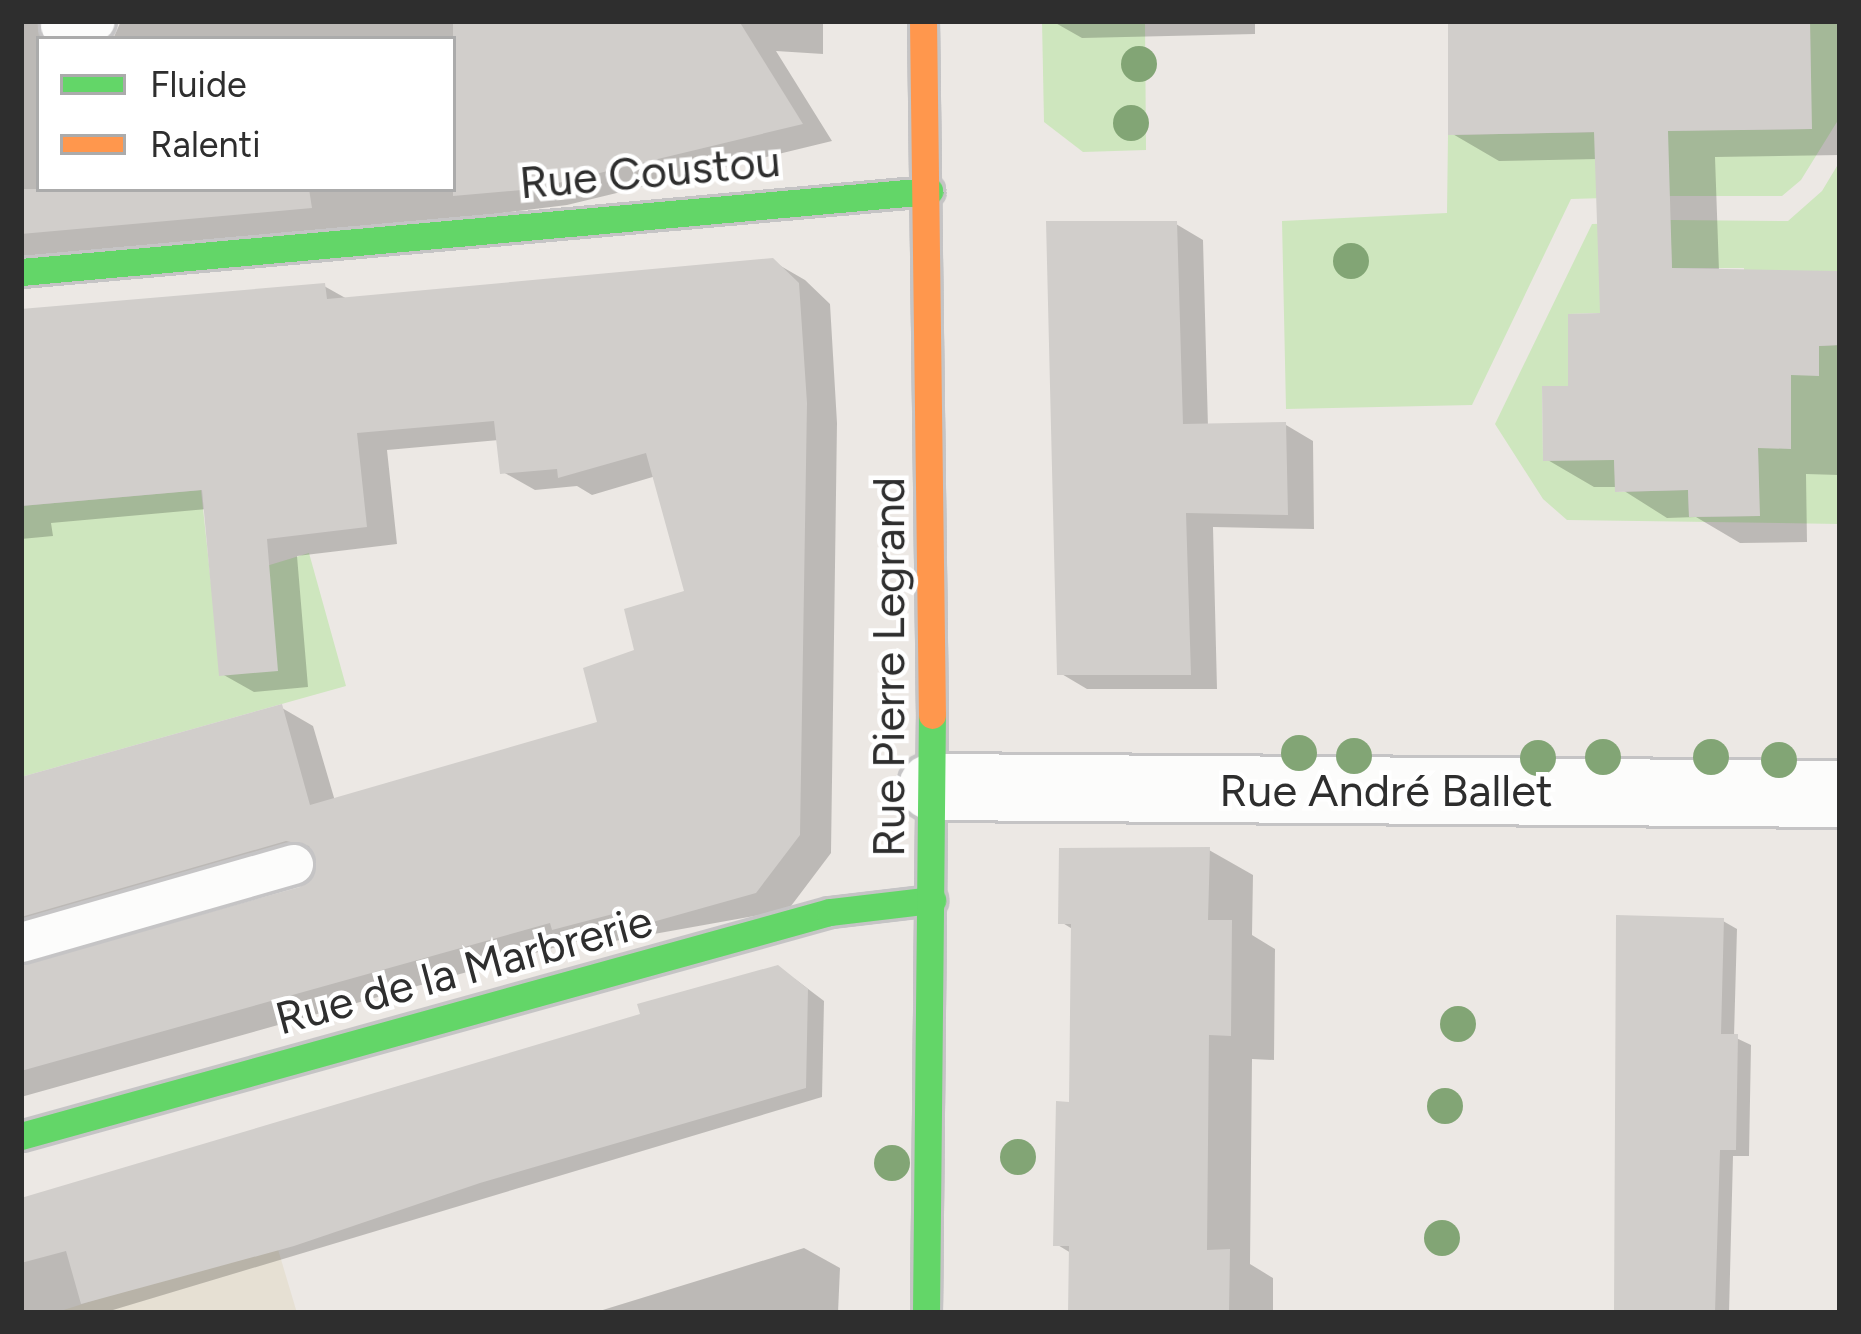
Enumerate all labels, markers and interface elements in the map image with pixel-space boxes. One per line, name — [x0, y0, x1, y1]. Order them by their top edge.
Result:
legend — [36, 36, 456, 192]
text: Fluide — [150, 63, 247, 106]
text: Ralenti — [150, 123, 261, 166]
street label: Rue Coustou — [517, 134, 783, 210]
street label: Rue Pierre Legrand — [862, 477, 916, 857]
street label: Rue André Ballet — [1219, 764, 1553, 818]
street label: Rue de la Marbrerie — [270, 894, 658, 1046]

